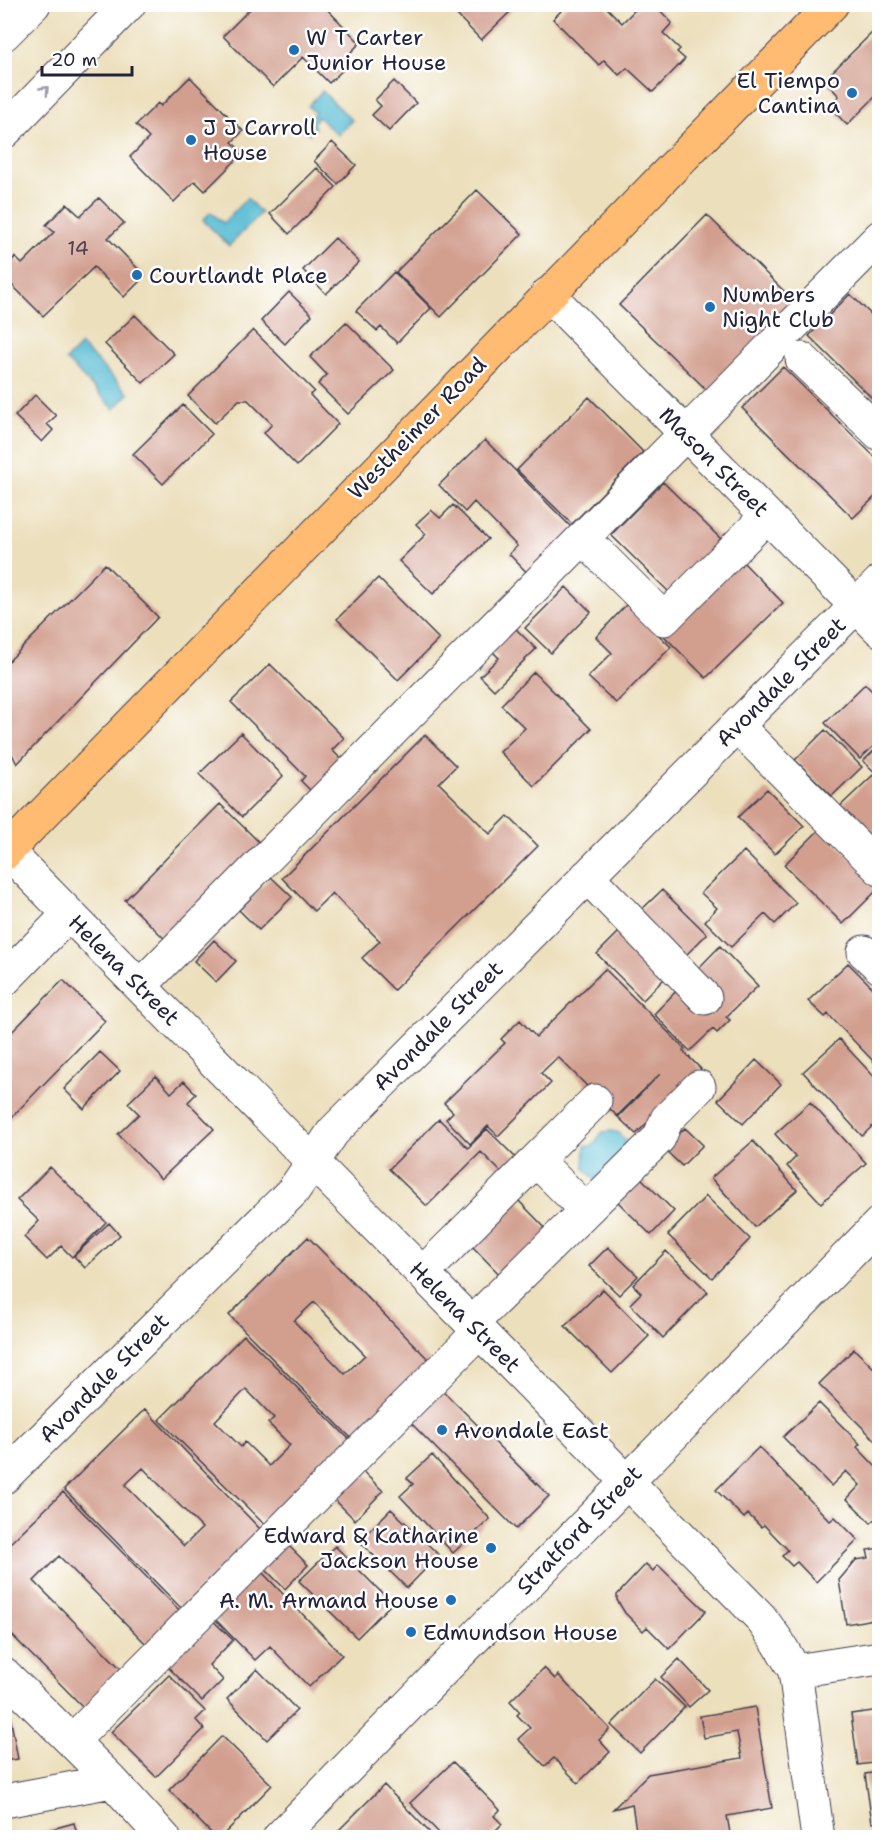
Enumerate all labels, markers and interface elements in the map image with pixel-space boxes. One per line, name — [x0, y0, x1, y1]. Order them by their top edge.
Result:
place label: W T Carter Junior House — [306, 23, 446, 77]
scale bar — [42, 39, 132, 77]
marker: W T Carter Junior House — [287, 43, 301, 57]
text: 20 m — [51, 48, 97, 72]
place label: El Tiempo Cantina — [736, 66, 840, 120]
one-way arrow — [38, 86, 49, 97]
marker: El Tiempo Cantina — [845, 86, 859, 100]
place label: J J Carroll House — [203, 113, 317, 167]
marker: J J Carroll House — [184, 133, 198, 147]
house number: 14 — [67, 235, 89, 261]
place label: Courtlandt Place — [149, 261, 328, 290]
marker: Courtlandt Place — [130, 268, 144, 282]
place label: Numbers Night Club — [722, 280, 834, 334]
marker: Numbers Night Club — [703, 300, 717, 314]
street label: Westheimer Road — [341, 350, 493, 506]
street label: Mason Street — [653, 401, 775, 523]
street label: Avondale Street — [710, 611, 852, 753]
street label: Helena Street — [62, 908, 186, 1032]
street label: Avondale Street — [367, 955, 509, 1097]
street label: Helena Street — [403, 1255, 527, 1379]
street label: Avondale Street — [33, 1307, 175, 1449]
place label: Avondale East — [454, 1416, 609, 1445]
marker: Avondale East — [435, 1423, 449, 1437]
street label: Stratford Street — [510, 1459, 648, 1601]
place label: Edward & Katharine Jackson House — [263, 1521, 479, 1575]
marker: Edward & Katharine Jackson House — [484, 1541, 498, 1555]
place label: A. M. Armand House — [219, 1586, 439, 1615]
marker: A. M. Armand House — [444, 1593, 458, 1607]
place label: Edmundson House — [423, 1618, 618, 1647]
marker: Edmundson House — [404, 1625, 418, 1639]

